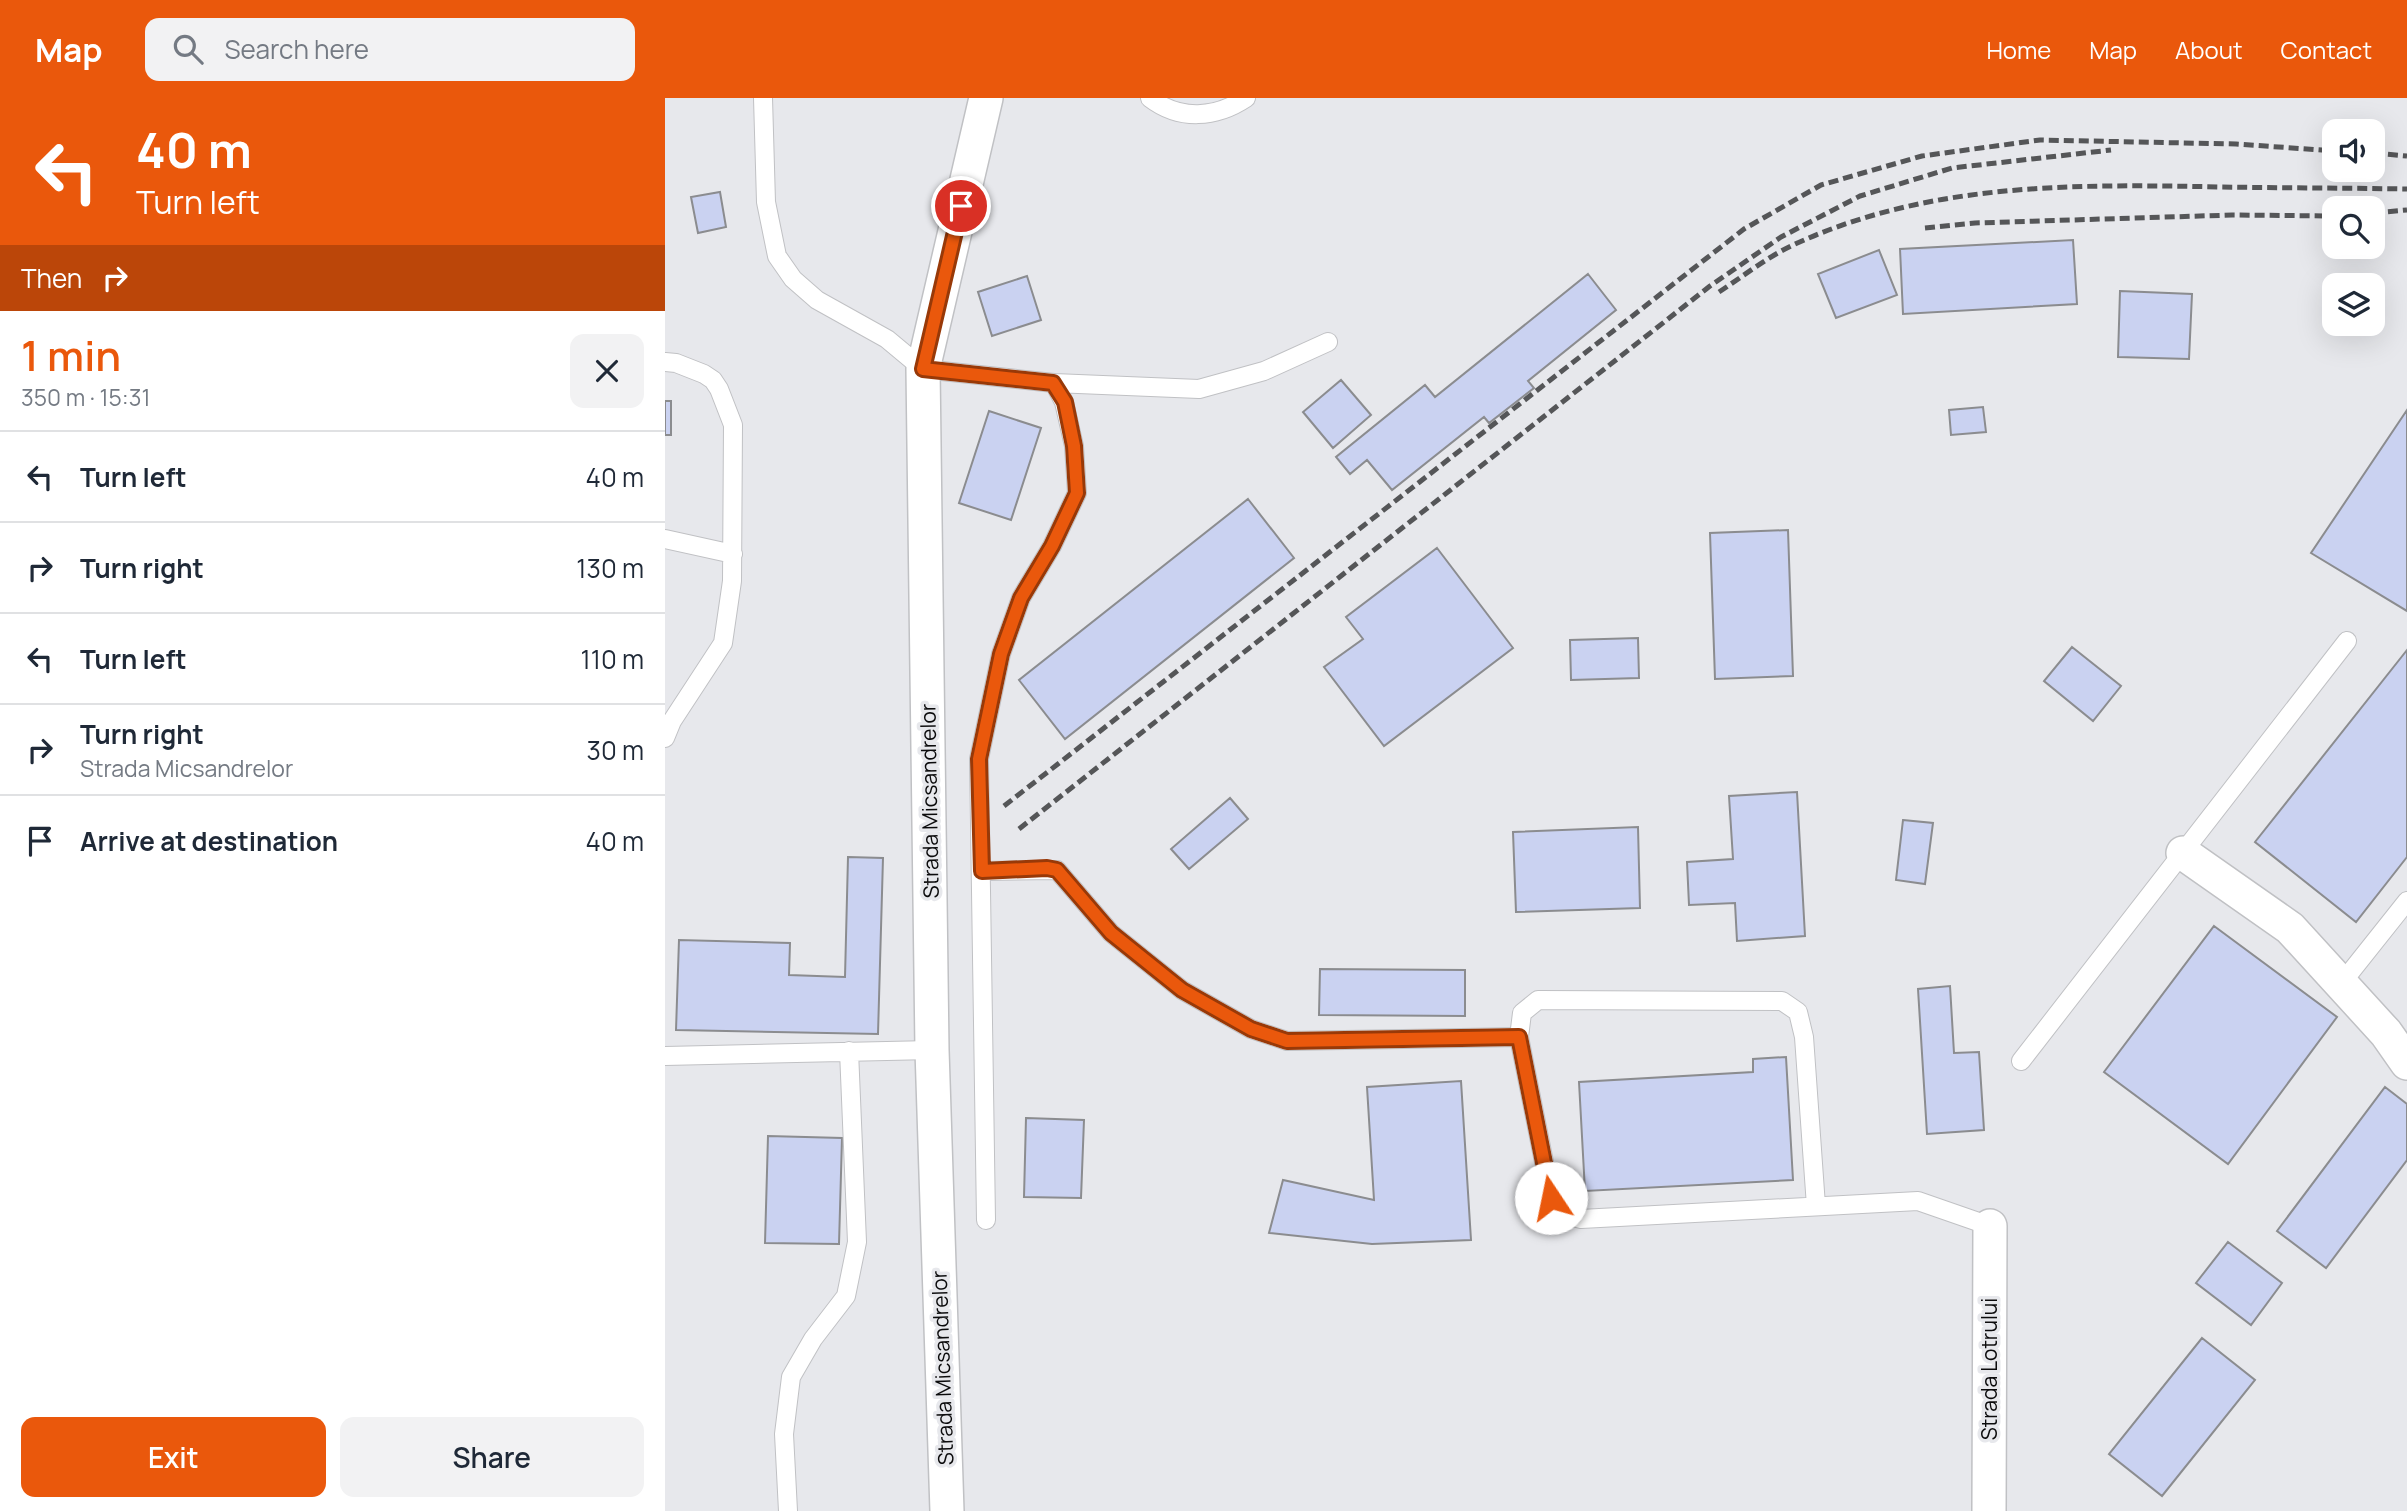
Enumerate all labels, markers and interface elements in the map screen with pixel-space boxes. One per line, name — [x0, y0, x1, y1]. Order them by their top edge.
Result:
search box — [145, 18, 635, 81]
text: Map — [35, 27, 103, 72]
icon: search — [169, 30, 207, 68]
text: Search here — [225, 31, 369, 67]
text: Home — [1986, 33, 2051, 66]
text: Map — [2089, 33, 2137, 66]
text: About — [2175, 33, 2243, 66]
text: Contact — [2281, 33, 2372, 66]
text: 40 m — [136, 116, 252, 183]
map controls — [2322, 119, 2385, 336]
button: sound — [2322, 119, 2385, 182]
icon: left — [21, 126, 112, 217]
pin — [931, 176, 991, 236]
text: Turn left — [136, 180, 260, 224]
icon: arrive — [942, 187, 980, 225]
button: search — [2322, 196, 2385, 259]
icon: right — [96, 259, 134, 297]
text: Then — [21, 260, 82, 296]
button: layers — [2322, 273, 2385, 336]
text: 1 min — [21, 326, 121, 384]
button: close — [570, 334, 644, 408]
text: 350 m · 15:31 — [21, 381, 150, 413]
icon: left — [21, 458, 59, 496]
text: Turn left — [80, 459, 187, 495]
text: 40 m — [586, 459, 644, 495]
icon: right — [21, 549, 59, 587]
text: Turn right — [80, 550, 204, 586]
text: 130 m — [576, 550, 644, 586]
icon: left — [21, 640, 59, 678]
text: Turn left — [80, 641, 187, 677]
text: 110 m — [581, 641, 644, 677]
street label: Strada Micsandrelor — [913, 703, 945, 899]
text: Turn right — [80, 716, 204, 752]
icon: right — [21, 731, 59, 769]
text: 30 m — [587, 732, 644, 768]
text: Strada Micsandrelor — [80, 752, 293, 784]
icon: arrive — [21, 822, 59, 860]
text: Arrive at destination — [80, 823, 338, 859]
text: 40 m — [586, 823, 644, 859]
position arrow — [1514, 1161, 1588, 1235]
street label: Strada Micsandrelor — [925, 1270, 959, 1466]
street label: Strada Lotrului — [1975, 1298, 2003, 1440]
button: Exit — [21, 1417, 326, 1497]
button: Share — [340, 1417, 644, 1497]

